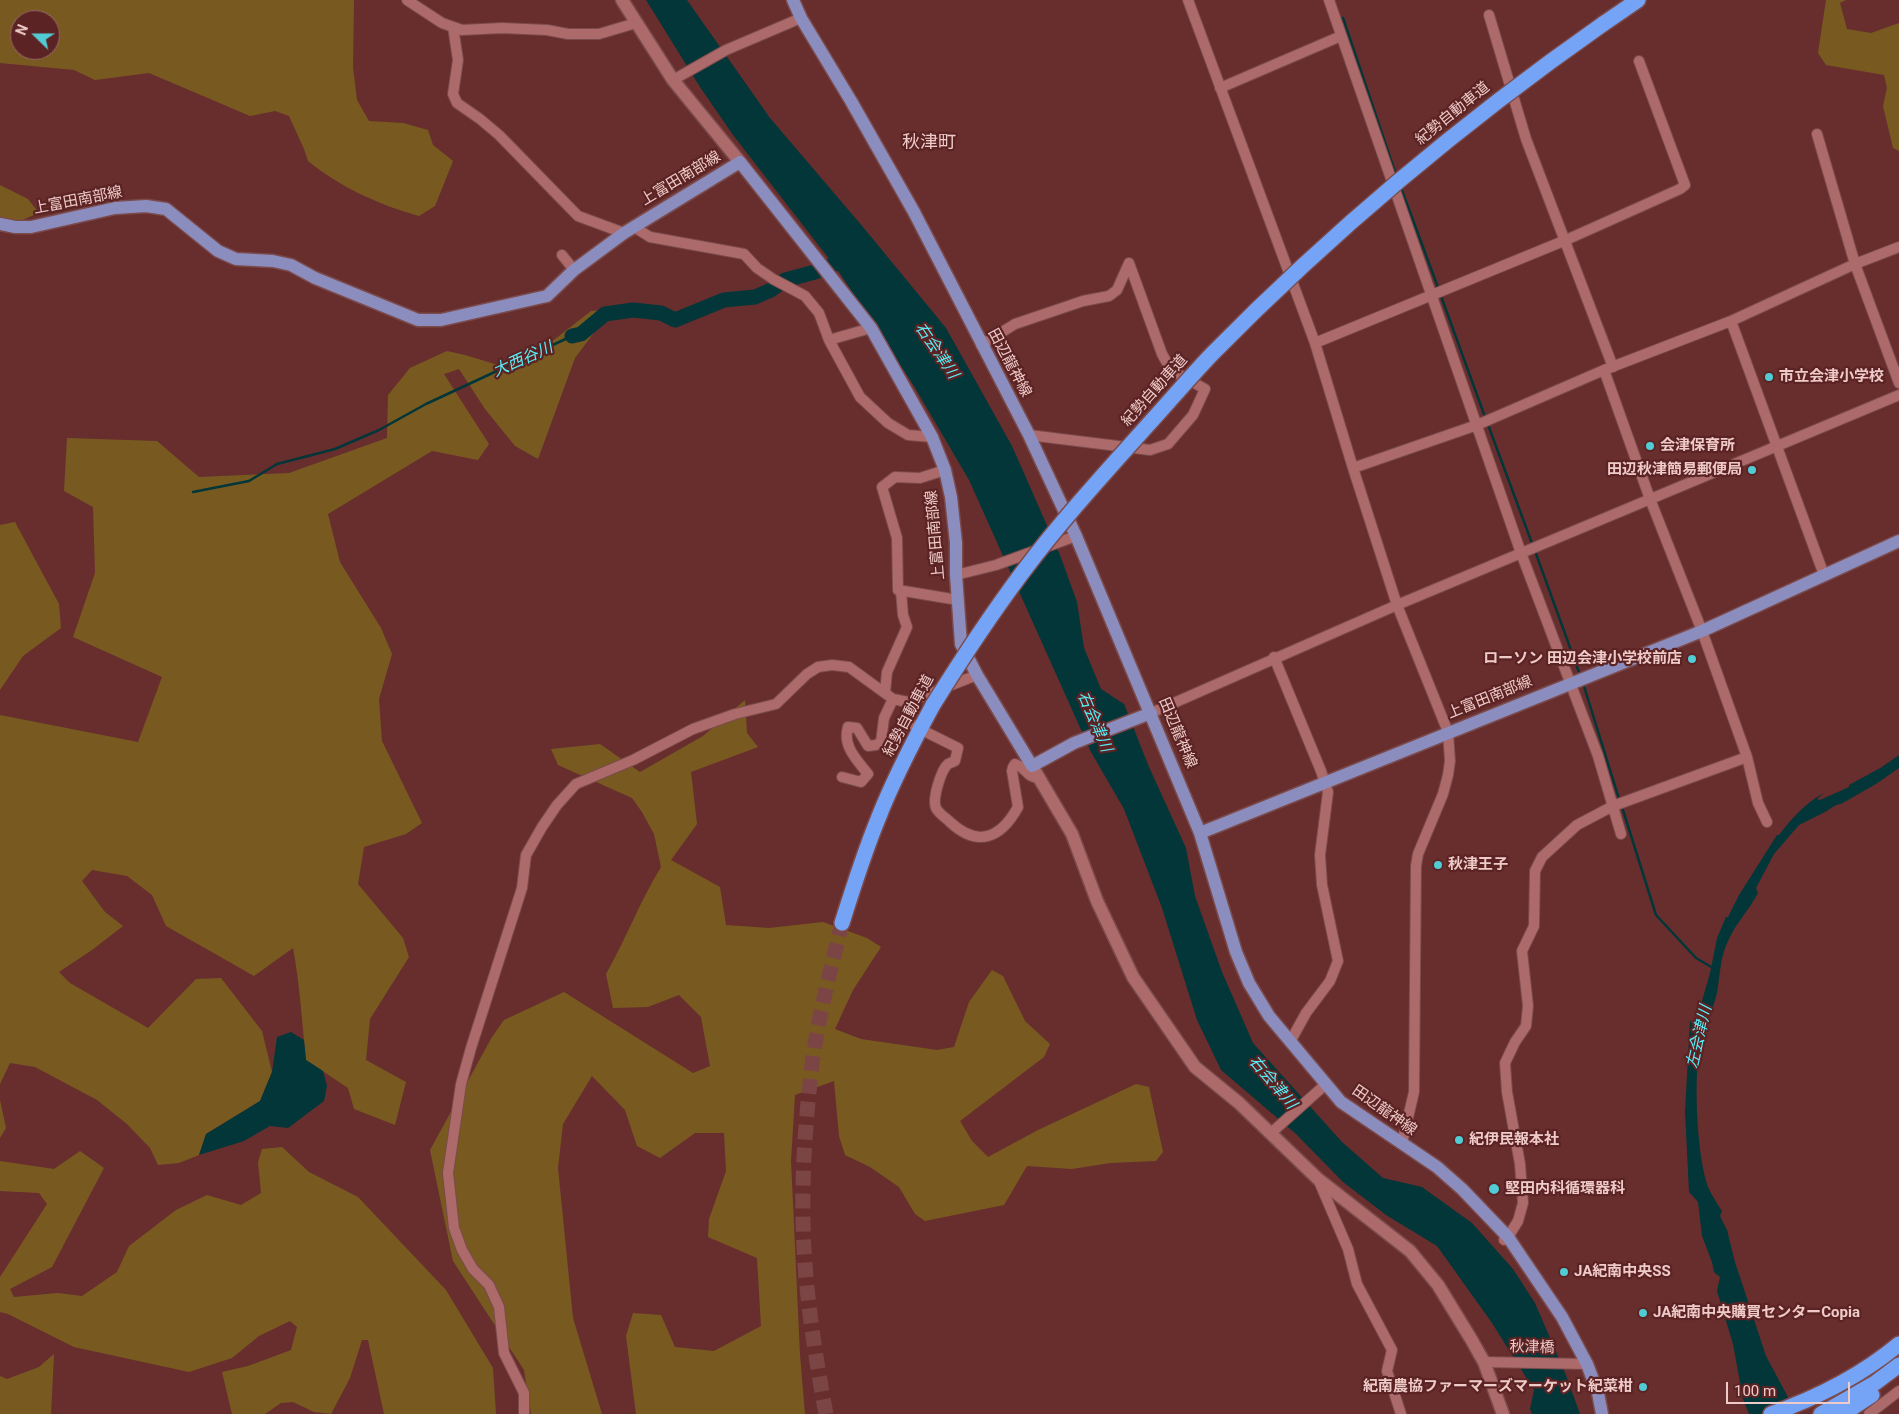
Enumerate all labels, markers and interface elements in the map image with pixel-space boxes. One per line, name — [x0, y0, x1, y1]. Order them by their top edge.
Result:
north arrow — [10, 10, 60, 60]
text: N — [13, 22, 31, 37]
street label: 紀勢自動車道 — [1412, 79, 1494, 149]
district label: 秋津町 — [902, 132, 956, 154]
street label: 上富田南部線 — [638, 148, 724, 210]
street label: 上富田南部線 — [32, 184, 124, 218]
water label: 右会津川 — [910, 319, 962, 383]
street label: 田辺龍神線 — [983, 326, 1035, 400]
water label: 大西谷川 — [490, 338, 556, 382]
street label: 紀勢自動車道 — [1118, 352, 1192, 430]
place label: 市立会津小学校 — [1779, 368, 1884, 386]
marker: 市立会津小学校 — [1763, 371, 1775, 383]
place label: 会津保育所 — [1660, 437, 1735, 455]
marker: 会津保育所 — [1644, 440, 1656, 452]
place label: 田辺秋津簡易郵便局 — [1607, 461, 1742, 479]
marker: 田辺秋津簡易郵便局 — [1746, 464, 1758, 476]
street label: 上富田南部線 — [923, 489, 949, 581]
place label: ローソン 田辺会津小学校前店 — [1483, 650, 1682, 668]
marker: ローソン 田辺会津小学校前店 — [1686, 653, 1698, 665]
street label: 紀勢自動車道 — [880, 672, 938, 760]
street label: 上富田南部線 — [1445, 673, 1535, 723]
water label: 右会津川 — [1073, 689, 1115, 755]
street label: 田辺龍神線 — [1154, 695, 1200, 771]
place label: 秋津王子 — [1448, 856, 1508, 874]
marker: 秋津王子 — [1432, 859, 1444, 871]
water label: 左会津川 — [1683, 1004, 1717, 1070]
water label: 右会津川 — [1244, 1052, 1300, 1114]
street label: 田辺龍神線 — [1348, 1082, 1420, 1140]
place label: 紀伊民報本社 — [1469, 1131, 1559, 1149]
marker: 紀伊民報本社 — [1453, 1134, 1465, 1146]
place label: 堅田内科循環器科 — [1505, 1180, 1625, 1198]
marker: 堅田内科循環器科 — [1487, 1182, 1501, 1196]
place label: JA紀南中央SS — [1574, 1263, 1671, 1281]
marker: JA紀南中央SS — [1558, 1266, 1570, 1278]
place label: JA紀南中央購買センターCopia — [1653, 1304, 1860, 1322]
marker: JA紀南中央購買センターCopia — [1637, 1307, 1649, 1319]
street label: 秋津橋 — [1509, 1339, 1555, 1357]
scale bar — [1729, 1372, 1853, 1404]
place label: 紀南農協ファーマーズマーケット紀菜柑 — [1363, 1378, 1633, 1396]
marker: 紀南農協ファーマーズマーケット紀菜柑 — [1637, 1381, 1649, 1393]
text: 100 m — [1734, 1382, 1776, 1400]

